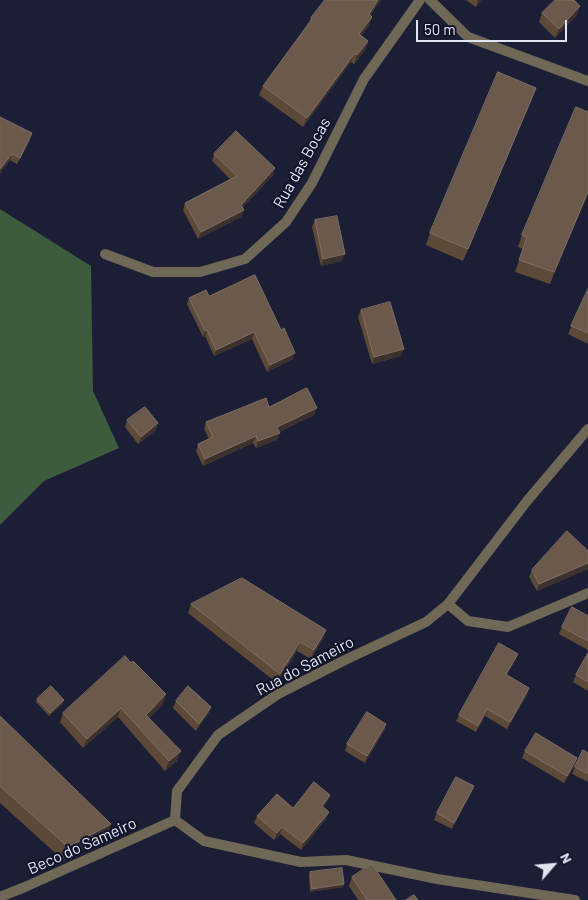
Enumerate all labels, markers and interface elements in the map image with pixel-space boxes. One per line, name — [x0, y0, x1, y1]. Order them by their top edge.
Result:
scale bar — [418, 10, 569, 42]
text: 50 m — [424, 20, 456, 38]
street label: Rua das Bocas — [269, 114, 335, 212]
street label: Rua do Sameiro — [253, 632, 357, 700]
street label: Beco do Sameiro — [25, 813, 139, 879]
north arrow — [528, 840, 578, 890]
text: N — [557, 850, 576, 866]

